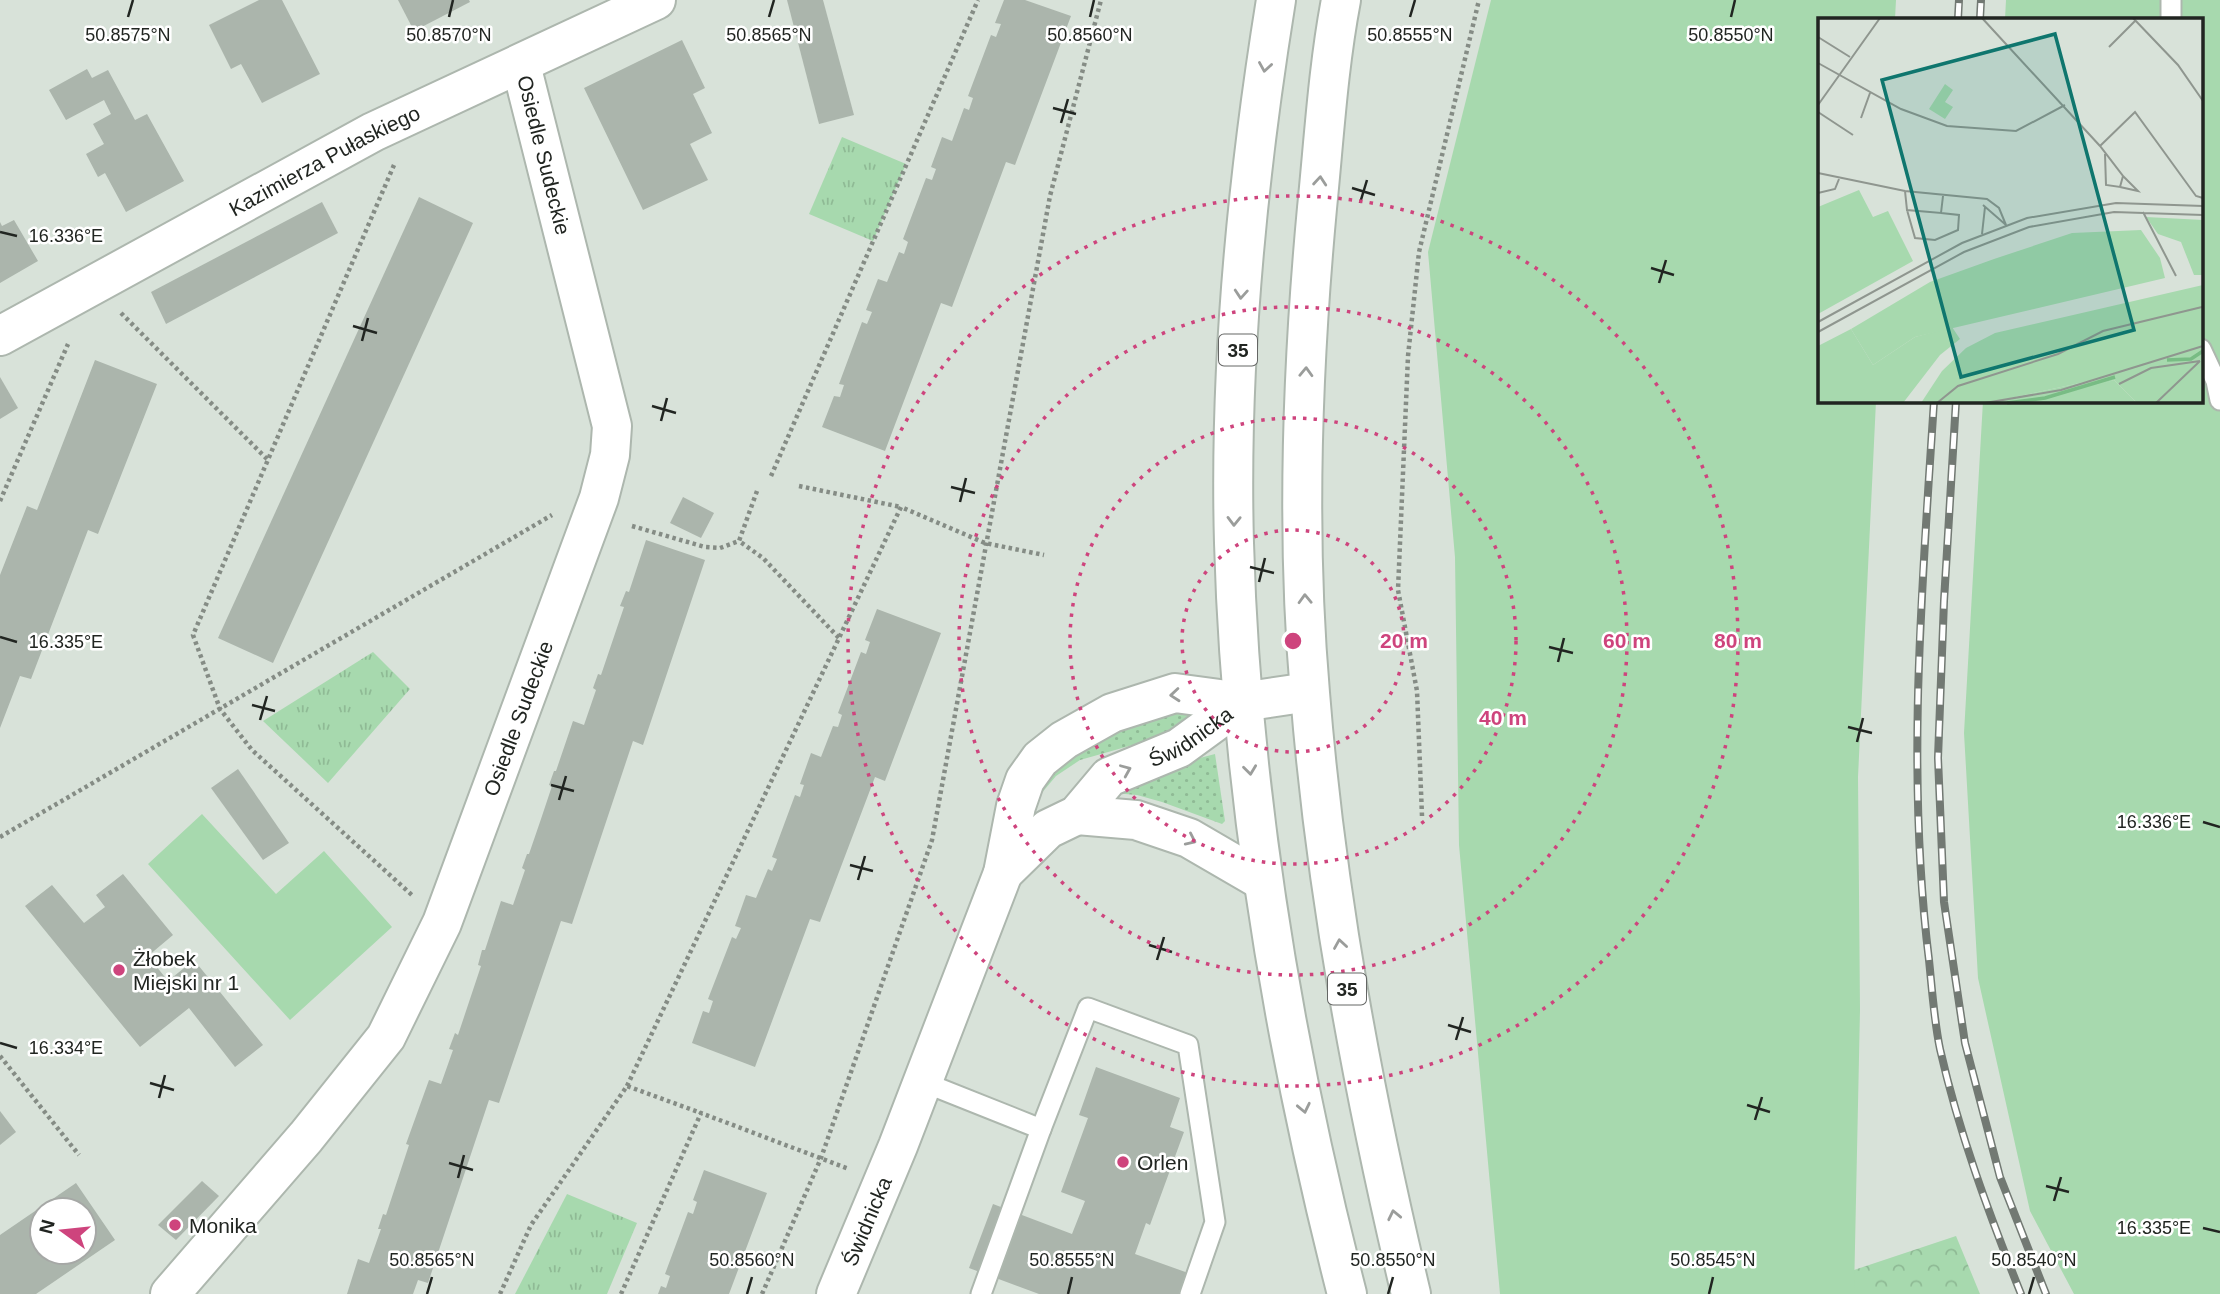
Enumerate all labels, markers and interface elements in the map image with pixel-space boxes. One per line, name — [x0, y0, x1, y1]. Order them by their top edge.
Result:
inset map — [1818, 18, 2202, 402]
text: 50.8575°N — [85, 25, 171, 45]
text: 50.8570°N — [406, 25, 492, 45]
text: 50.8565°N — [726, 25, 812, 45]
text: 50.8560°N — [1047, 25, 1133, 45]
text: 50.8555°N — [1367, 25, 1453, 45]
text: 50.8550°N — [1688, 25, 1774, 45]
one-way arrow — [1258, 62, 1273, 73]
street label: Osiedle Sudeckie — [513, 73, 575, 237]
street label: Kazimierza Pułaskiego — [225, 100, 423, 220]
one-way arrow — [1312, 175, 1327, 186]
text: 16.336°E — [29, 226, 103, 246]
one-way arrow — [1234, 288, 1249, 299]
road number: 35 — [1219, 334, 1257, 366]
one-way arrow — [1299, 366, 1314, 377]
one-way arrow — [1226, 516, 1242, 527]
one-way arrow — [1298, 593, 1313, 604]
centre of rings — [1281, 629, 1305, 653]
text: 20 m — [1380, 629, 1428, 652]
text: 60 m — [1603, 629, 1651, 652]
text: 80 m — [1714, 629, 1762, 652]
text: 16.335°E — [29, 632, 103, 652]
street label: Osiedle Sudeckie — [478, 638, 557, 799]
one-way arrow — [1169, 687, 1180, 702]
street label: Świdnicka — [1145, 702, 1237, 771]
text: 40 m — [1479, 706, 1527, 729]
one-way arrow — [1119, 764, 1131, 778]
one-way arrow — [1242, 764, 1257, 776]
text: 16.336°E — [2117, 812, 2191, 832]
one-way arrow — [1183, 832, 1196, 846]
one-way arrow — [1333, 938, 1348, 950]
place label: Żłobek Miejski nr 1 — [133, 947, 239, 994]
marker: Żłobek Miejski nr 1 — [111, 962, 127, 978]
road number: 35 — [1328, 973, 1366, 1004]
text: 16.334°E — [29, 1038, 103, 1058]
one-way arrow — [1295, 1102, 1310, 1114]
place label: Orlen — [1137, 1151, 1188, 1174]
marker: Orlen — [1115, 1154, 1131, 1170]
street label: Świdnicka — [838, 1173, 896, 1269]
north arrow — [28, 1196, 98, 1266]
one-way arrow — [1387, 1209, 1402, 1221]
place label: Monika — [189, 1214, 257, 1237]
text: N — [35, 1217, 59, 1236]
marker: Monika — [167, 1217, 183, 1233]
text: 16.335°E — [2117, 1218, 2191, 1238]
text: 50.8565°N — [389, 1250, 475, 1270]
text: 50.8560°N — [709, 1250, 795, 1270]
text: 50.8555°N — [1029, 1250, 1115, 1270]
text: 50.8550°N — [1350, 1250, 1436, 1270]
text: 50.8545°N — [1670, 1250, 1756, 1270]
text: 50.8540°N — [1991, 1250, 2077, 1270]

